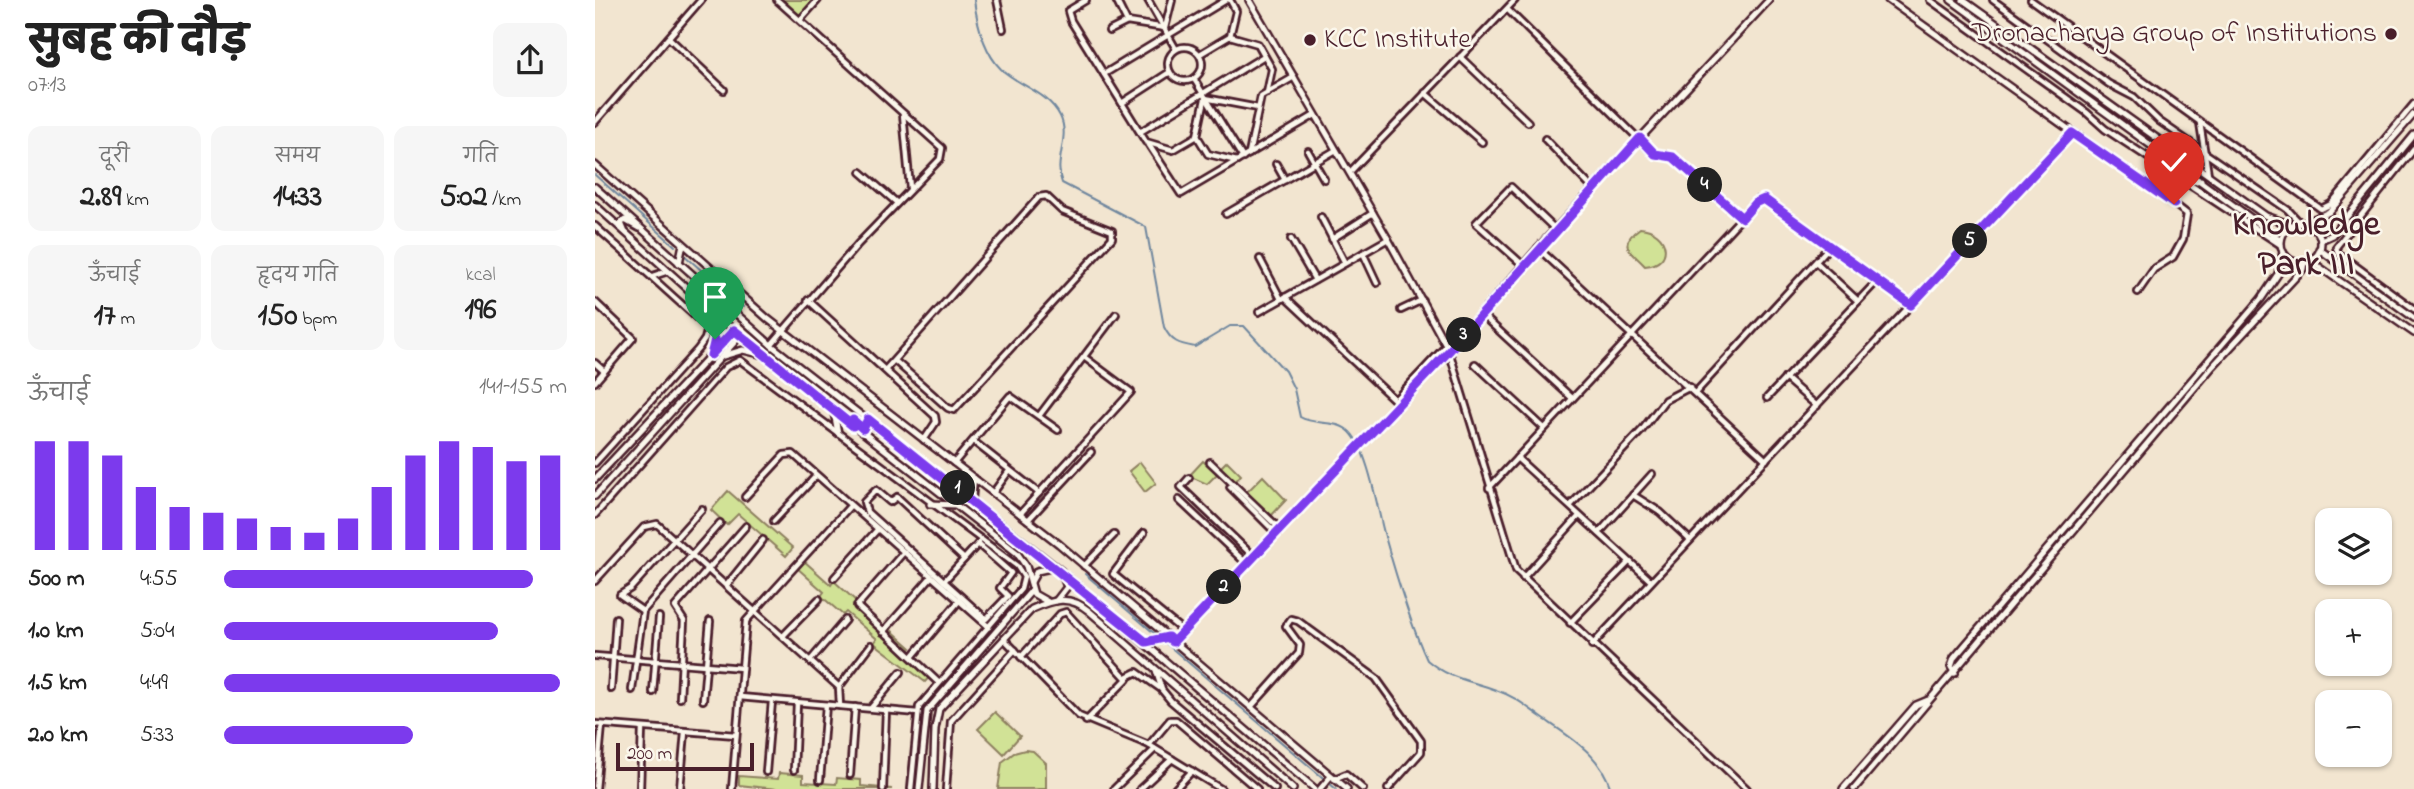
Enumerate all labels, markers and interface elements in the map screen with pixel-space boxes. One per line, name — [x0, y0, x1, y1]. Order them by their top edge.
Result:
place label: Dronacharya Group of Institutions — [1971, 14, 2377, 55]
text: सुबह की दौड़ — [28, 15, 248, 71]
place label: KCC Institute — [1324, 20, 1471, 61]
button: share — [493, 23, 567, 97]
marker: Dronacharya Group of Institutions — [2383, 26, 2399, 42]
marker: KCC Institute — [1302, 32, 1318, 48]
text: 07:13 — [28, 69, 66, 102]
pin — [2144, 132, 2204, 204]
icon: check — [2155, 143, 2193, 181]
text: दूरी — [100, 144, 129, 171]
text: समय — [275, 144, 320, 171]
text: गति — [463, 144, 498, 171]
pin: 4 — [1687, 168, 1723, 202]
text: 4 — [1701, 171, 1708, 198]
text: 2.89 — [80, 176, 121, 220]
text: 14:33 — [273, 176, 322, 220]
text: 5:02 — [440, 176, 487, 220]
text: km — [121, 187, 149, 214]
text: /km — [487, 187, 521, 214]
district label: Knowledge Park III — [2232, 200, 2381, 291]
pin: 5 — [1953, 224, 1987, 258]
text: 5 — [1964, 227, 1975, 254]
text: kcal — [465, 262, 496, 289]
text: ऊँचाई — [89, 263, 140, 290]
text: हृदय गति — [257, 263, 338, 290]
pin — [685, 267, 745, 339]
icon: arrive — [696, 278, 734, 316]
text: 196 — [465, 289, 496, 333]
text: 17 — [94, 295, 116, 339]
text: 150 — [258, 295, 297, 339]
text: m — [116, 306, 135, 333]
text: bpm — [297, 306, 337, 333]
pin: 3 — [1447, 318, 1481, 352]
text: 3 — [1460, 321, 1467, 348]
text: 141–155 m — [479, 371, 567, 404]
text: ऊँचाई — [28, 378, 90, 411]
pin: 1 — [941, 470, 975, 505]
text: 1 — [954, 474, 961, 501]
map controls — [2315, 508, 2392, 767]
button: layers — [2315, 508, 2392, 585]
text: 500 m — [28, 563, 85, 596]
text: 4:55 — [140, 563, 178, 596]
pin: 2 — [1207, 570, 1241, 604]
text: 2 — [1219, 573, 1228, 600]
button: + — [2315, 599, 2392, 676]
text: 1.0 km — [28, 615, 84, 648]
text: 5:04 — [140, 615, 175, 648]
text: 1.5 km — [28, 667, 87, 700]
text: 4:49 — [140, 667, 168, 700]
button: − — [2315, 690, 2392, 767]
text: 2.0 km — [28, 719, 88, 752]
text: 5:33 — [140, 719, 174, 752]
scale bar — [616, 740, 754, 772]
text: 200 m — [627, 741, 672, 768]

